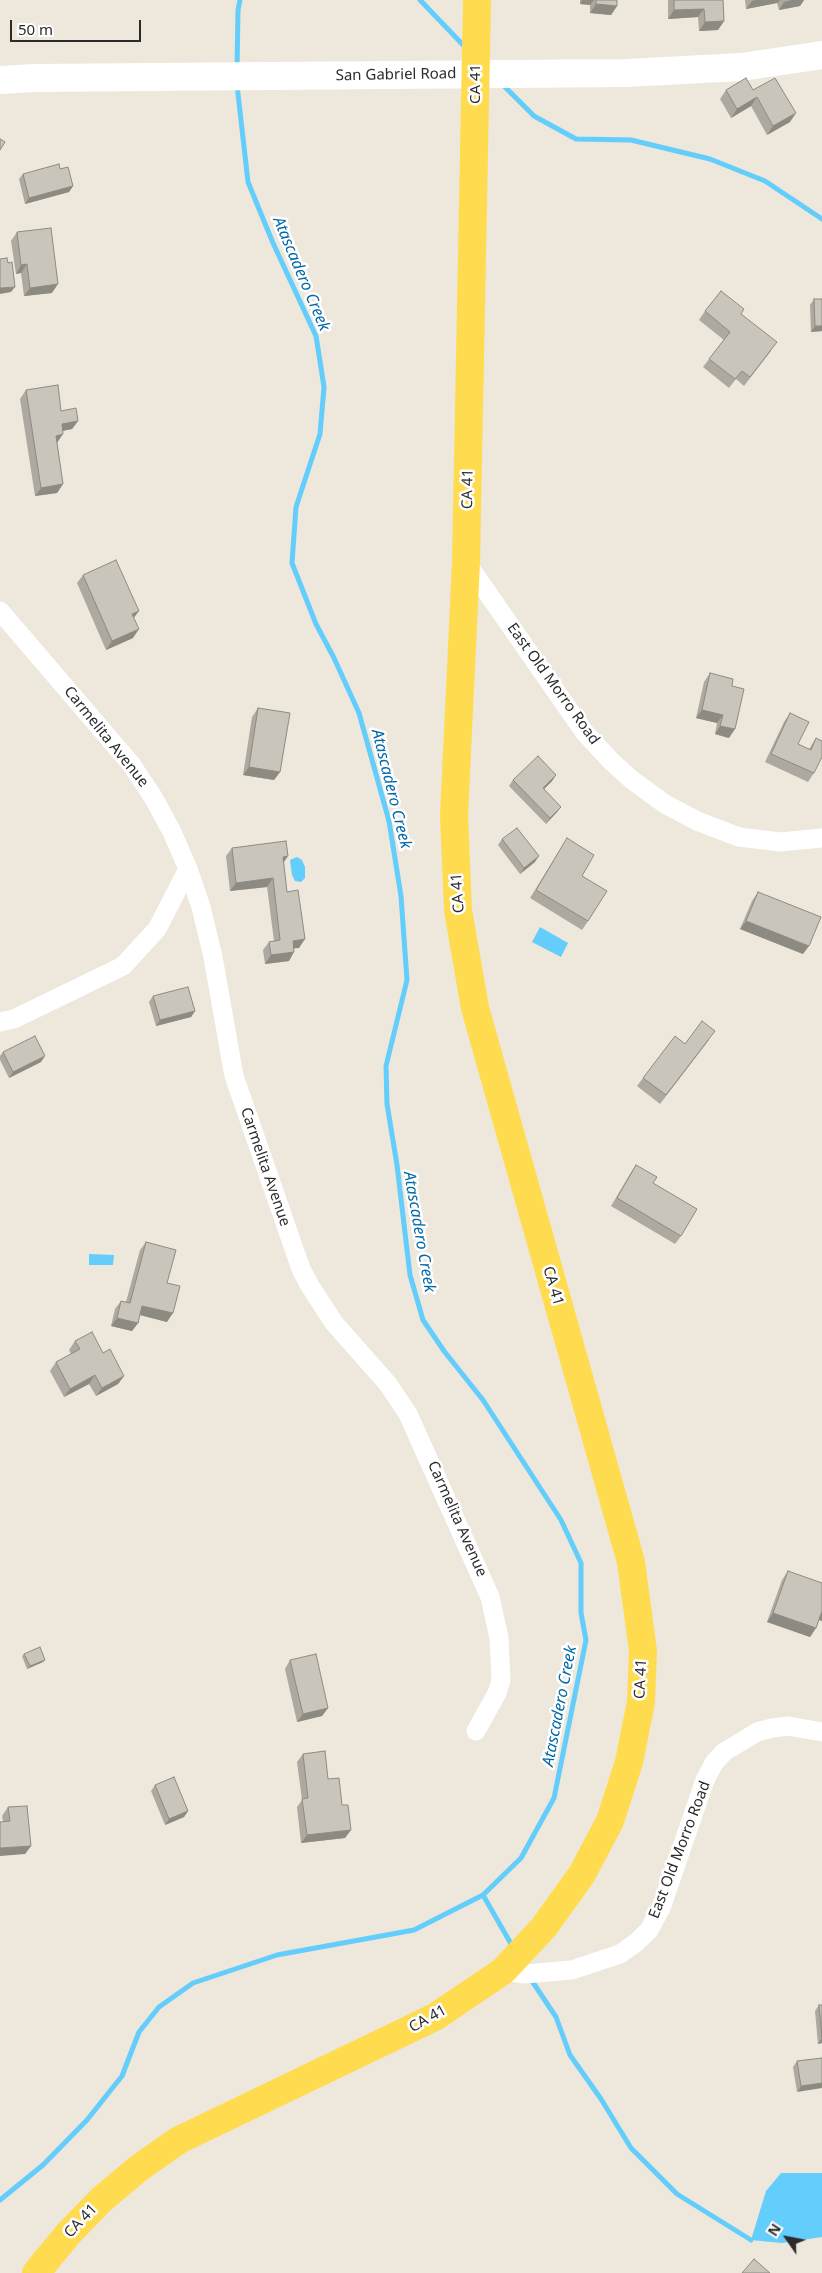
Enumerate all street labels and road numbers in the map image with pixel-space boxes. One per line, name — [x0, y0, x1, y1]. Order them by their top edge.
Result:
street label: CA 41 — [467, 64, 485, 104]
street label: San Gabriel Road — [335, 65, 457, 85]
street label: CA 41 — [459, 469, 477, 509]
street label: East Old Morro Road — [503, 620, 603, 748]
street label: Carmelita Avenue — [60, 683, 152, 791]
street label: CA 41 — [448, 872, 468, 914]
street label: Carmelita Avenue — [236, 1105, 294, 1229]
street label: CA 41 — [539, 1264, 567, 1308]
street label: Carmelita Avenue — [423, 1458, 491, 1580]
street label: CA 41 — [631, 1658, 651, 1700]
street label: East Old Morro Road — [645, 1779, 715, 1921]
street label: CA 41 — [406, 2001, 450, 2037]
street label: CA 41 — [61, 2200, 101, 2242]

